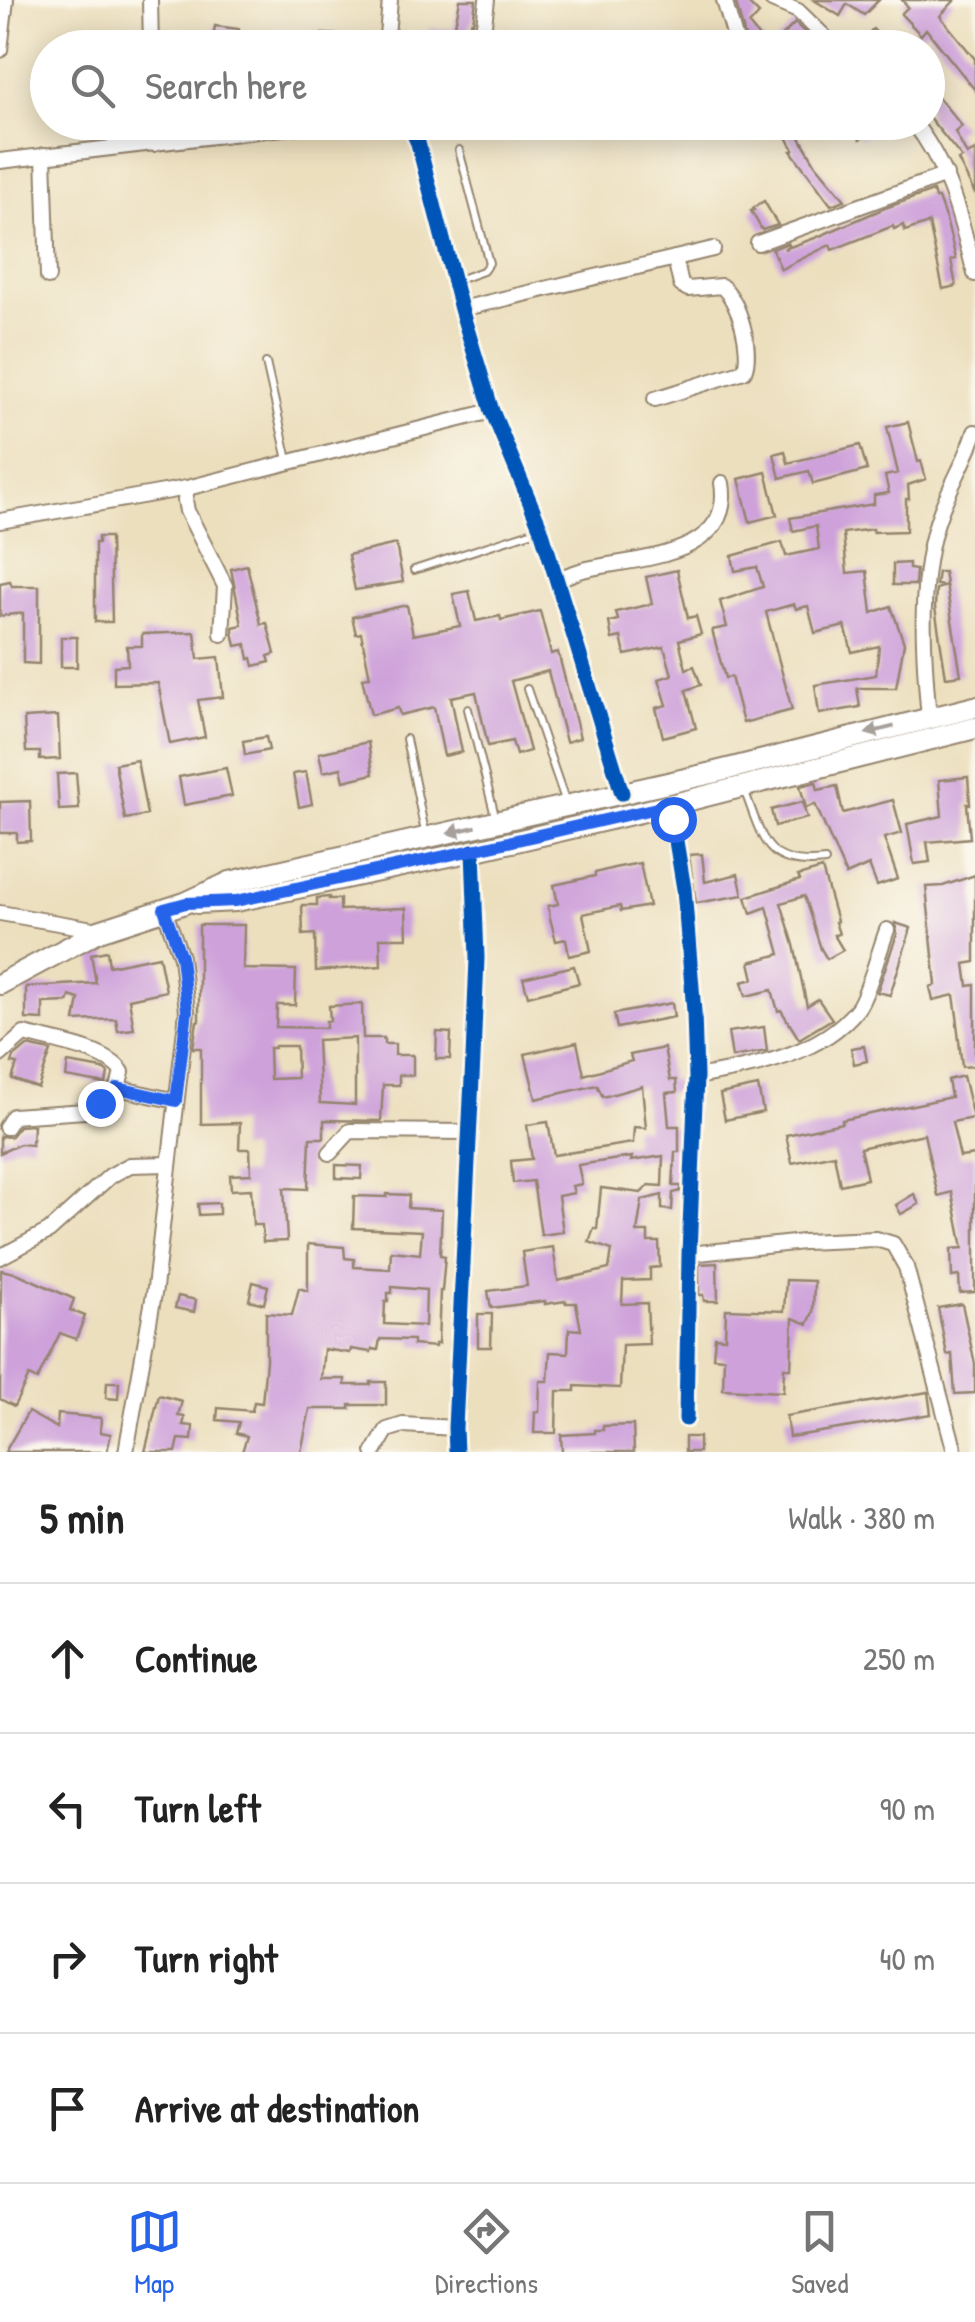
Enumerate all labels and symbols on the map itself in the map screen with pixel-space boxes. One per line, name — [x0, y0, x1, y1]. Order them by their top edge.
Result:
one-way arrow — [864, 723, 895, 738]
route start — [651, 797, 697, 843]
one-way arrow — [446, 823, 477, 838]
route end — [78, 1081, 124, 1127]

